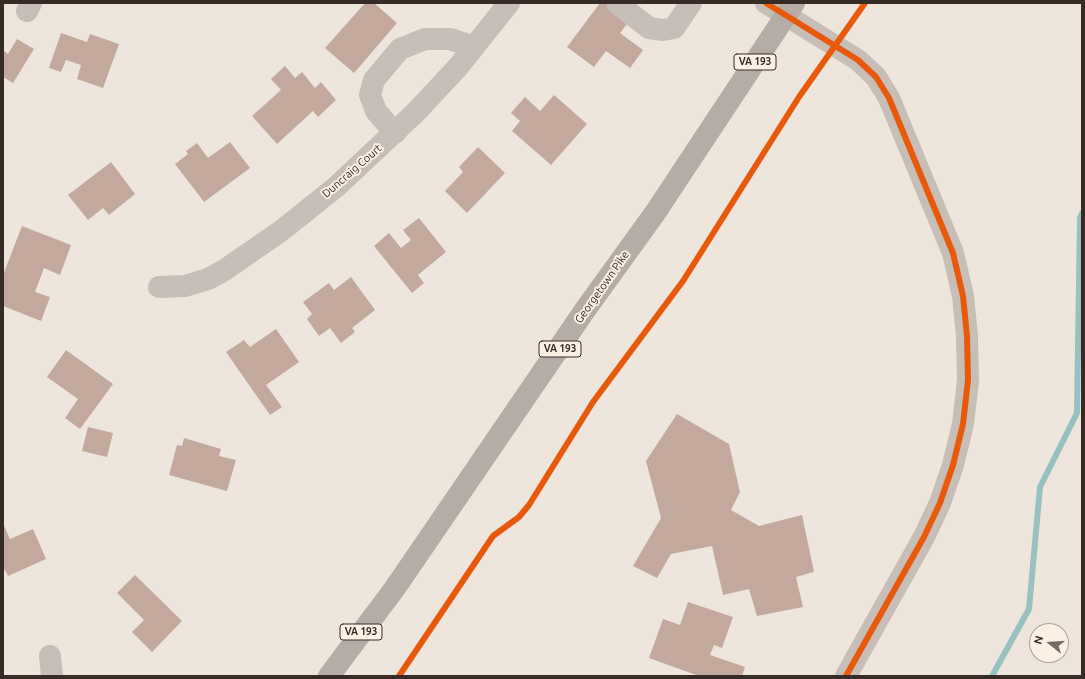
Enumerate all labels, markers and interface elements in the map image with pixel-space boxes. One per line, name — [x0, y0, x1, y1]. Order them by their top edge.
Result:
road number: VA 193 — [734, 54, 776, 70]
street label: Duncraig Court — [319, 142, 385, 200]
street label: Georgetown Pike — [572, 248, 632, 326]
road number: VA 193 — [539, 341, 581, 357]
north arrow — [1029, 623, 1069, 663]
road number: VA 193 — [340, 624, 382, 640]
text: N — [1032, 634, 1045, 645]

